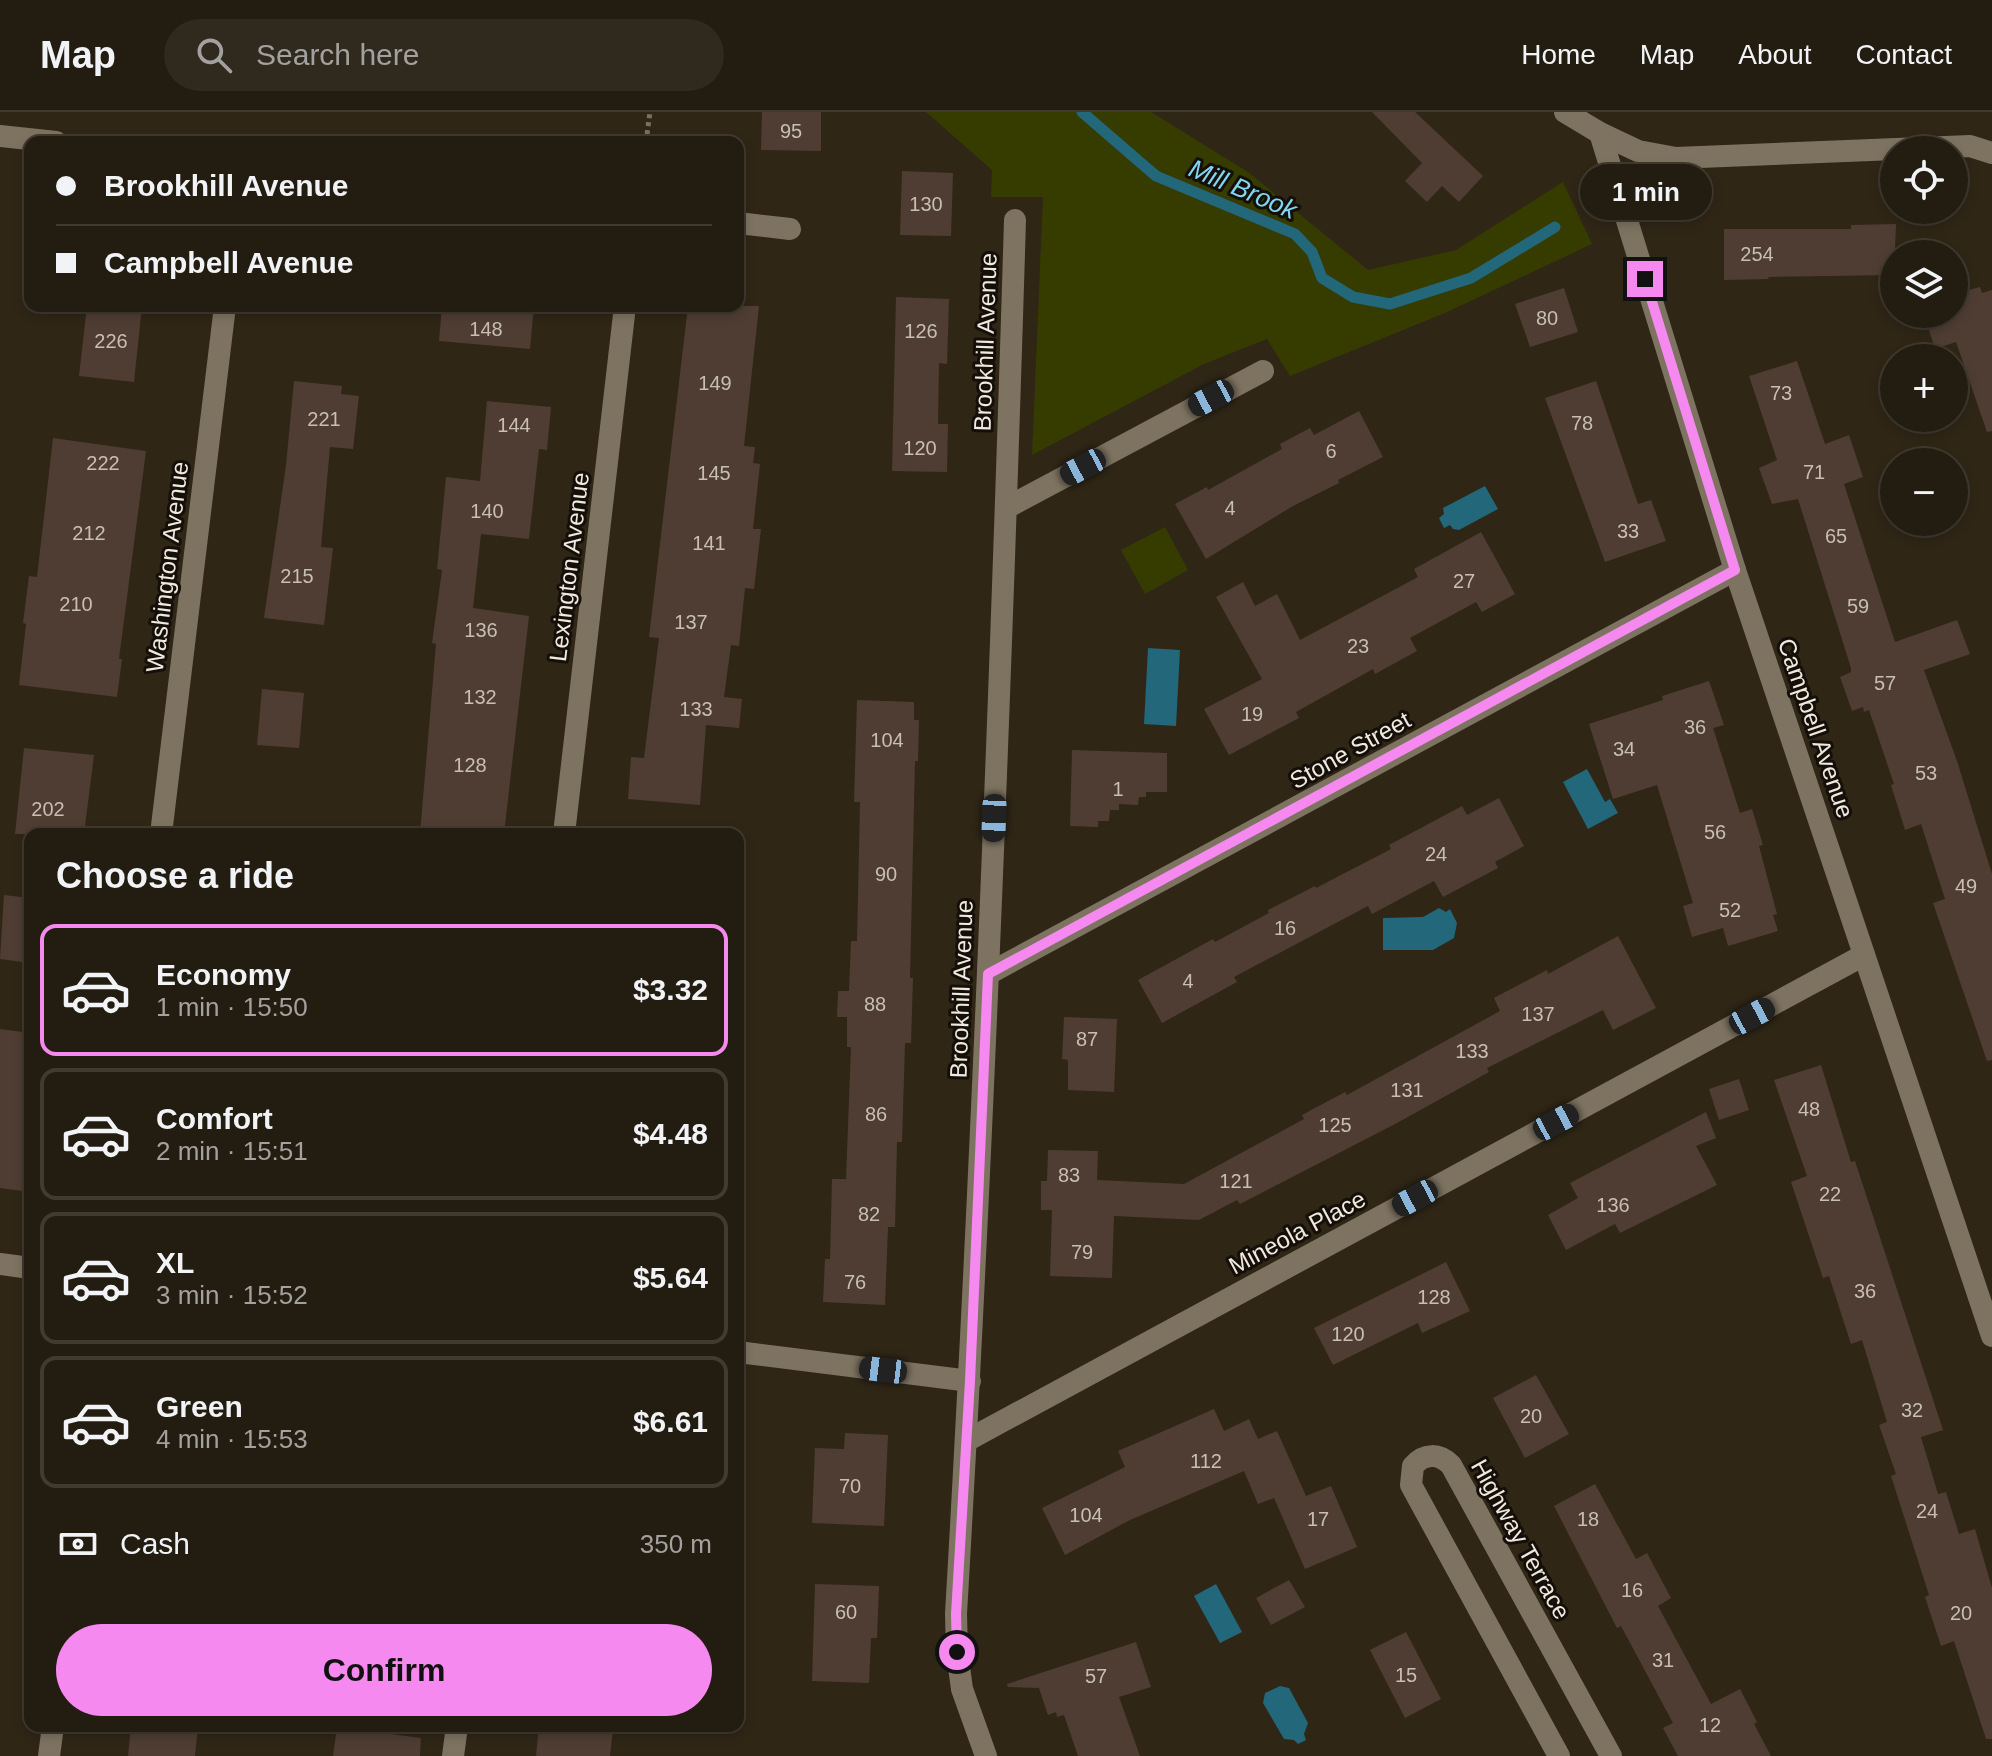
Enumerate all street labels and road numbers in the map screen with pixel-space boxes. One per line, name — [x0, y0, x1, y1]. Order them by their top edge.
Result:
street label: Brookhill Avenue — [968, 252, 1002, 432]
street label: Washington Avenue — [141, 460, 193, 674]
street label: Lexington Avenue — [544, 471, 594, 663]
street label: Campbell Avenue — [1773, 635, 1859, 821]
street label: Stone Street — [1285, 706, 1415, 794]
street label: Brookhill Avenue — [944, 899, 978, 1079]
street label: Mineola Place — [1224, 1185, 1370, 1279]
street label: Highway Terrace — [1466, 1454, 1576, 1624]

